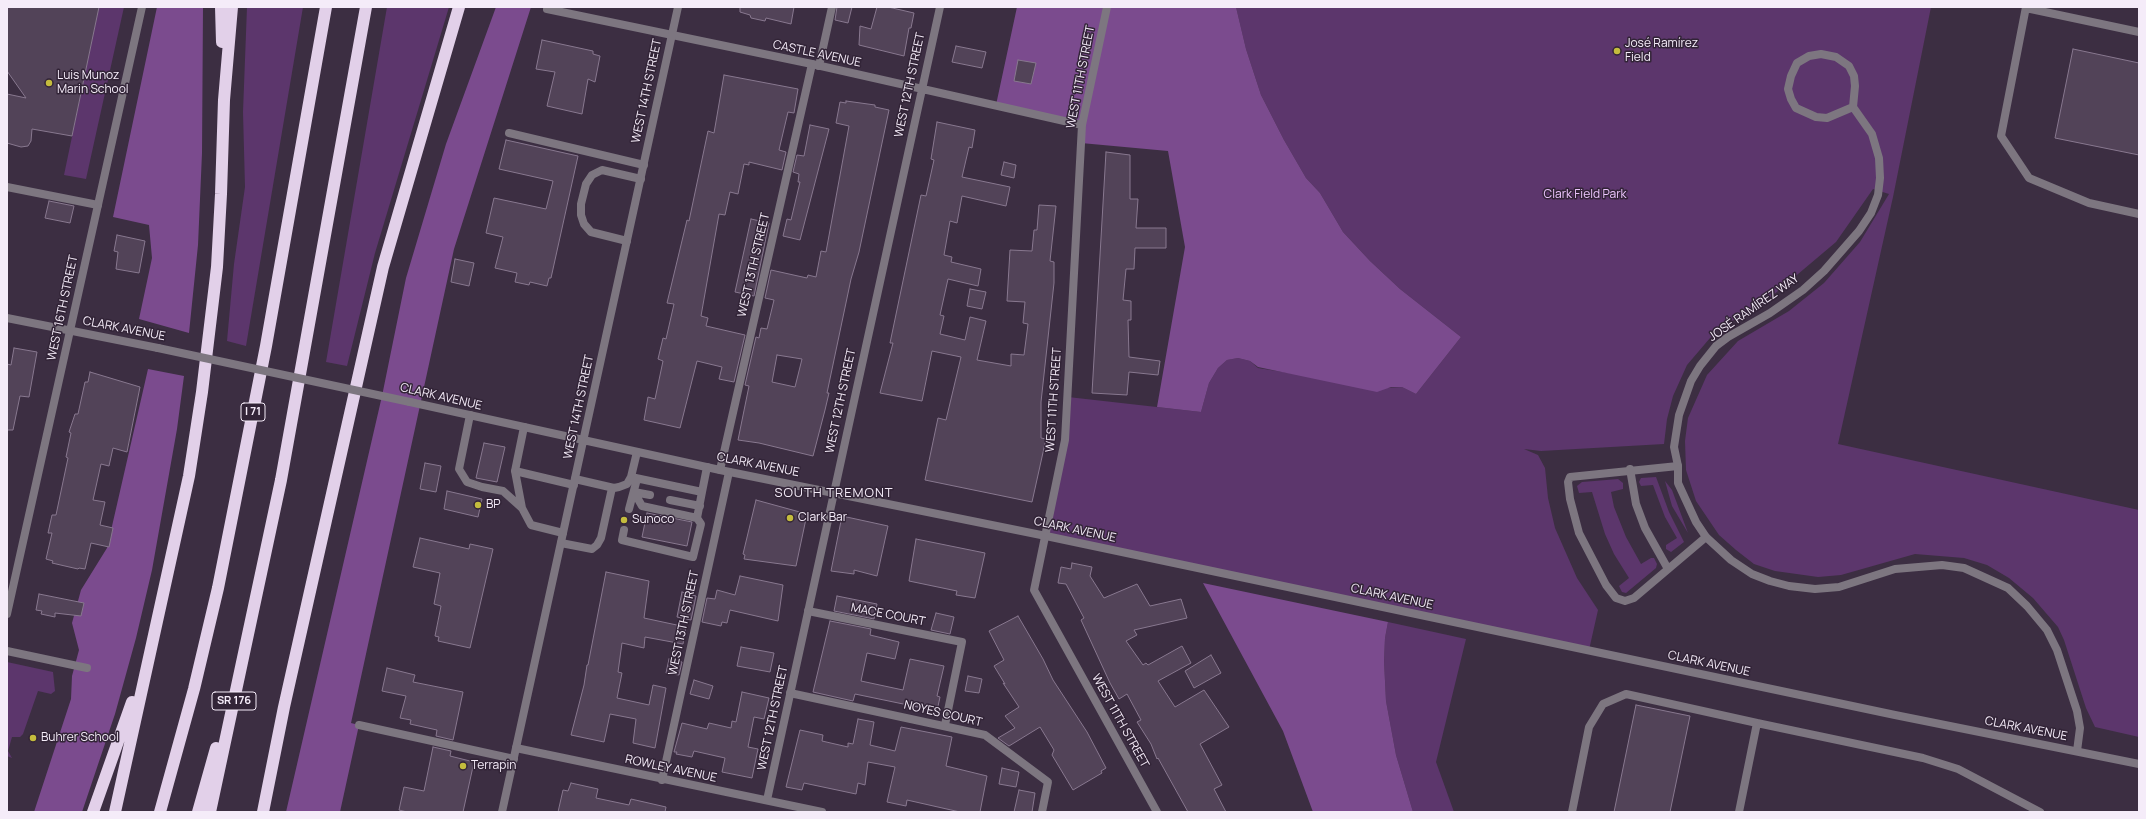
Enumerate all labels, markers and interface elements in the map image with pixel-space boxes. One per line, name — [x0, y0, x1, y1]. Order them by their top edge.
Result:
street label: WEST 11TH STREET — [1064, 24, 1098, 130]
street label: WEST 12TH STREET — [892, 31, 928, 139]
street label: WEST 14TH STREET — [629, 37, 665, 145]
place label: José Ramírez Field — [1625, 37, 1698, 65]
street label: CASTLE AVENUE — [772, 38, 862, 70]
marker: José Ramírez Field — [1612, 46, 1622, 56]
place label: Luis Munoz Marin School — [57, 69, 129, 97]
marker: Luis Munoz Marin School — [44, 78, 54, 88]
park label: Clark Field Park — [1544, 188, 1626, 202]
street label: WEST 13TH STREET — [735, 211, 773, 319]
street label: WEST 16TH STREET — [45, 254, 81, 362]
street label: JOSÉ RAMÍREZ WAY — [1706, 271, 1802, 345]
street label: CLARK AVENUE — [82, 314, 166, 344]
street label: WEST 12TH STREET — [823, 347, 859, 455]
street label: WEST 11TH STREET — [1043, 347, 1065, 453]
street label: WEST 14TH STREET — [561, 353, 597, 461]
street label: CLARK AVENUE — [399, 381, 483, 413]
road number: I 71 — [241, 403, 265, 421]
street label: CLARK AVENUE — [716, 450, 800, 480]
district label: SOUTH TREMONT — [774, 485, 894, 501]
place label: BP — [486, 498, 501, 512]
marker: BP — [473, 500, 483, 510]
place label: Clark Bar — [798, 511, 847, 525]
place label: Sunoco — [632, 513, 674, 527]
marker: Clark Bar — [785, 513, 795, 523]
street label: CLARK AVENUE — [1033, 514, 1117, 546]
marker: Sunoco — [619, 515, 629, 525]
street label: WEST 13TH STREET — [666, 569, 702, 677]
street label: CLARK AVENUE — [1350, 581, 1434, 613]
street label: MACE COURT — [849, 601, 927, 629]
street label: CLARK AVENUE — [1667, 648, 1751, 680]
street label: WEST 12TH STREET — [755, 664, 791, 772]
street label: WEST 11TH STREET — [1088, 672, 1152, 770]
road number: SR 176 — [212, 692, 256, 710]
street label: NOYES COURT — [902, 698, 984, 730]
street label: CLARK AVENUE — [1984, 714, 2068, 744]
place label: Buhrer School — [41, 731, 119, 745]
marker: Buhrer School — [28, 733, 38, 743]
street label: ROWLEY AVENUE — [624, 752, 718, 786]
place label: Terrapin — [471, 759, 516, 773]
marker: Terrapin — [458, 761, 468, 771]

